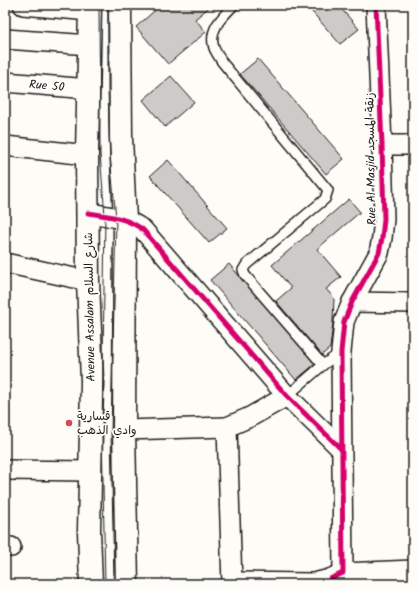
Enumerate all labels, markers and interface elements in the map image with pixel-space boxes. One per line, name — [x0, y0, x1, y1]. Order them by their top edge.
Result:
street label: Rue 50 — [28, 75, 65, 96]
street label: Rue Al Masjid زنقة المسجد — [360, 92, 382, 226]
street label: Avenue Assalam شارع السلام — [79, 232, 101, 382]
place label: قسارية وادي الذهب — [77, 407, 137, 440]
marker: قسارية وادي الذهب — [64, 418, 74, 428]

